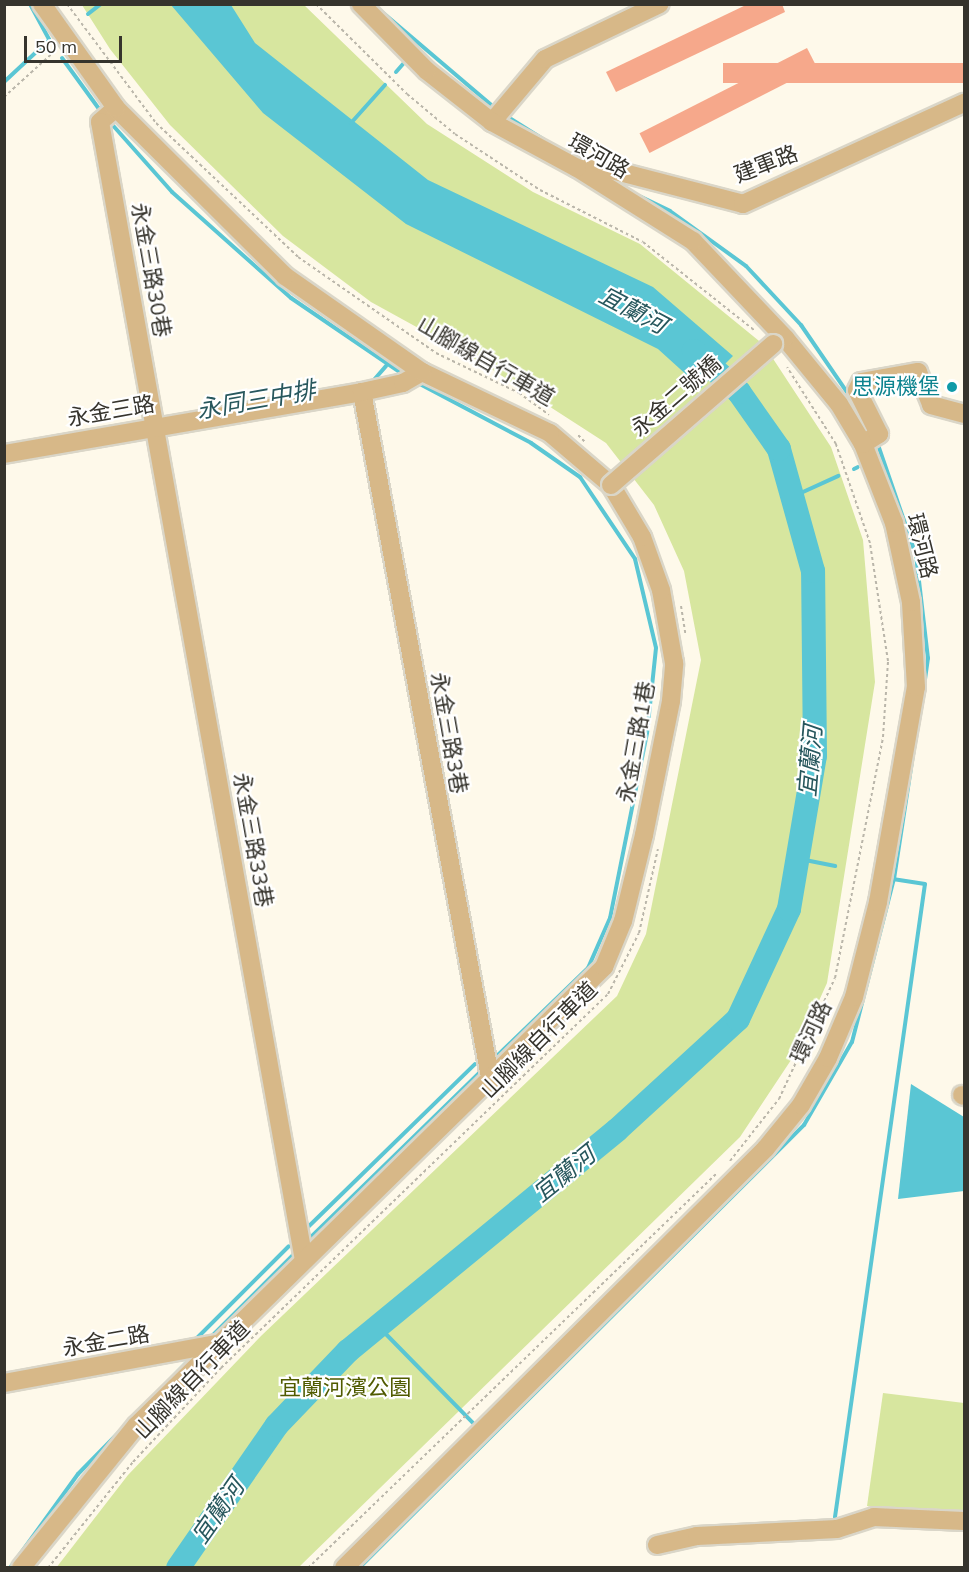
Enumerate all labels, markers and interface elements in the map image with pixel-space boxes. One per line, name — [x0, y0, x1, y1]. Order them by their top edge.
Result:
scale bar — [27, 24, 124, 62]
text: 50 m — [35, 35, 77, 58]
street label: 環河路 — [564, 128, 634, 184]
street label: 建軍路 — [730, 140, 802, 188]
street label: 永金三路30巷 — [126, 201, 176, 339]
water label: 宜蘭河 — [594, 280, 672, 340]
street label: 山腳線自行車道 — [413, 311, 559, 411]
street label: 永金二號橋 — [626, 350, 726, 442]
place label: 思源機堡 — [852, 374, 940, 400]
water label: 永同三中排 — [194, 375, 318, 425]
marker: 思源機堡 — [945, 380, 959, 394]
street label: 永金三路 — [65, 390, 157, 432]
street label: 環河路 — [901, 511, 943, 581]
street label: 永金三路3巷 — [425, 670, 473, 796]
street label: 永金三路1巷 — [612, 679, 660, 805]
water label: 宜蘭河 — [793, 724, 827, 798]
street label: 永金三路33巷 — [228, 771, 278, 909]
street label: 山腳線自行車道 — [475, 976, 603, 1104]
street label: 環河路 — [785, 997, 837, 1067]
water label: 宜蘭河 — [527, 1140, 601, 1208]
street label: 山腳線自行車道 — [129, 1315, 255, 1445]
street label: 永金二路 — [60, 1320, 152, 1362]
park label: 宜蘭河濱公園 — [279, 1375, 411, 1401]
water label: 宜蘭河 — [186, 1473, 250, 1549]

